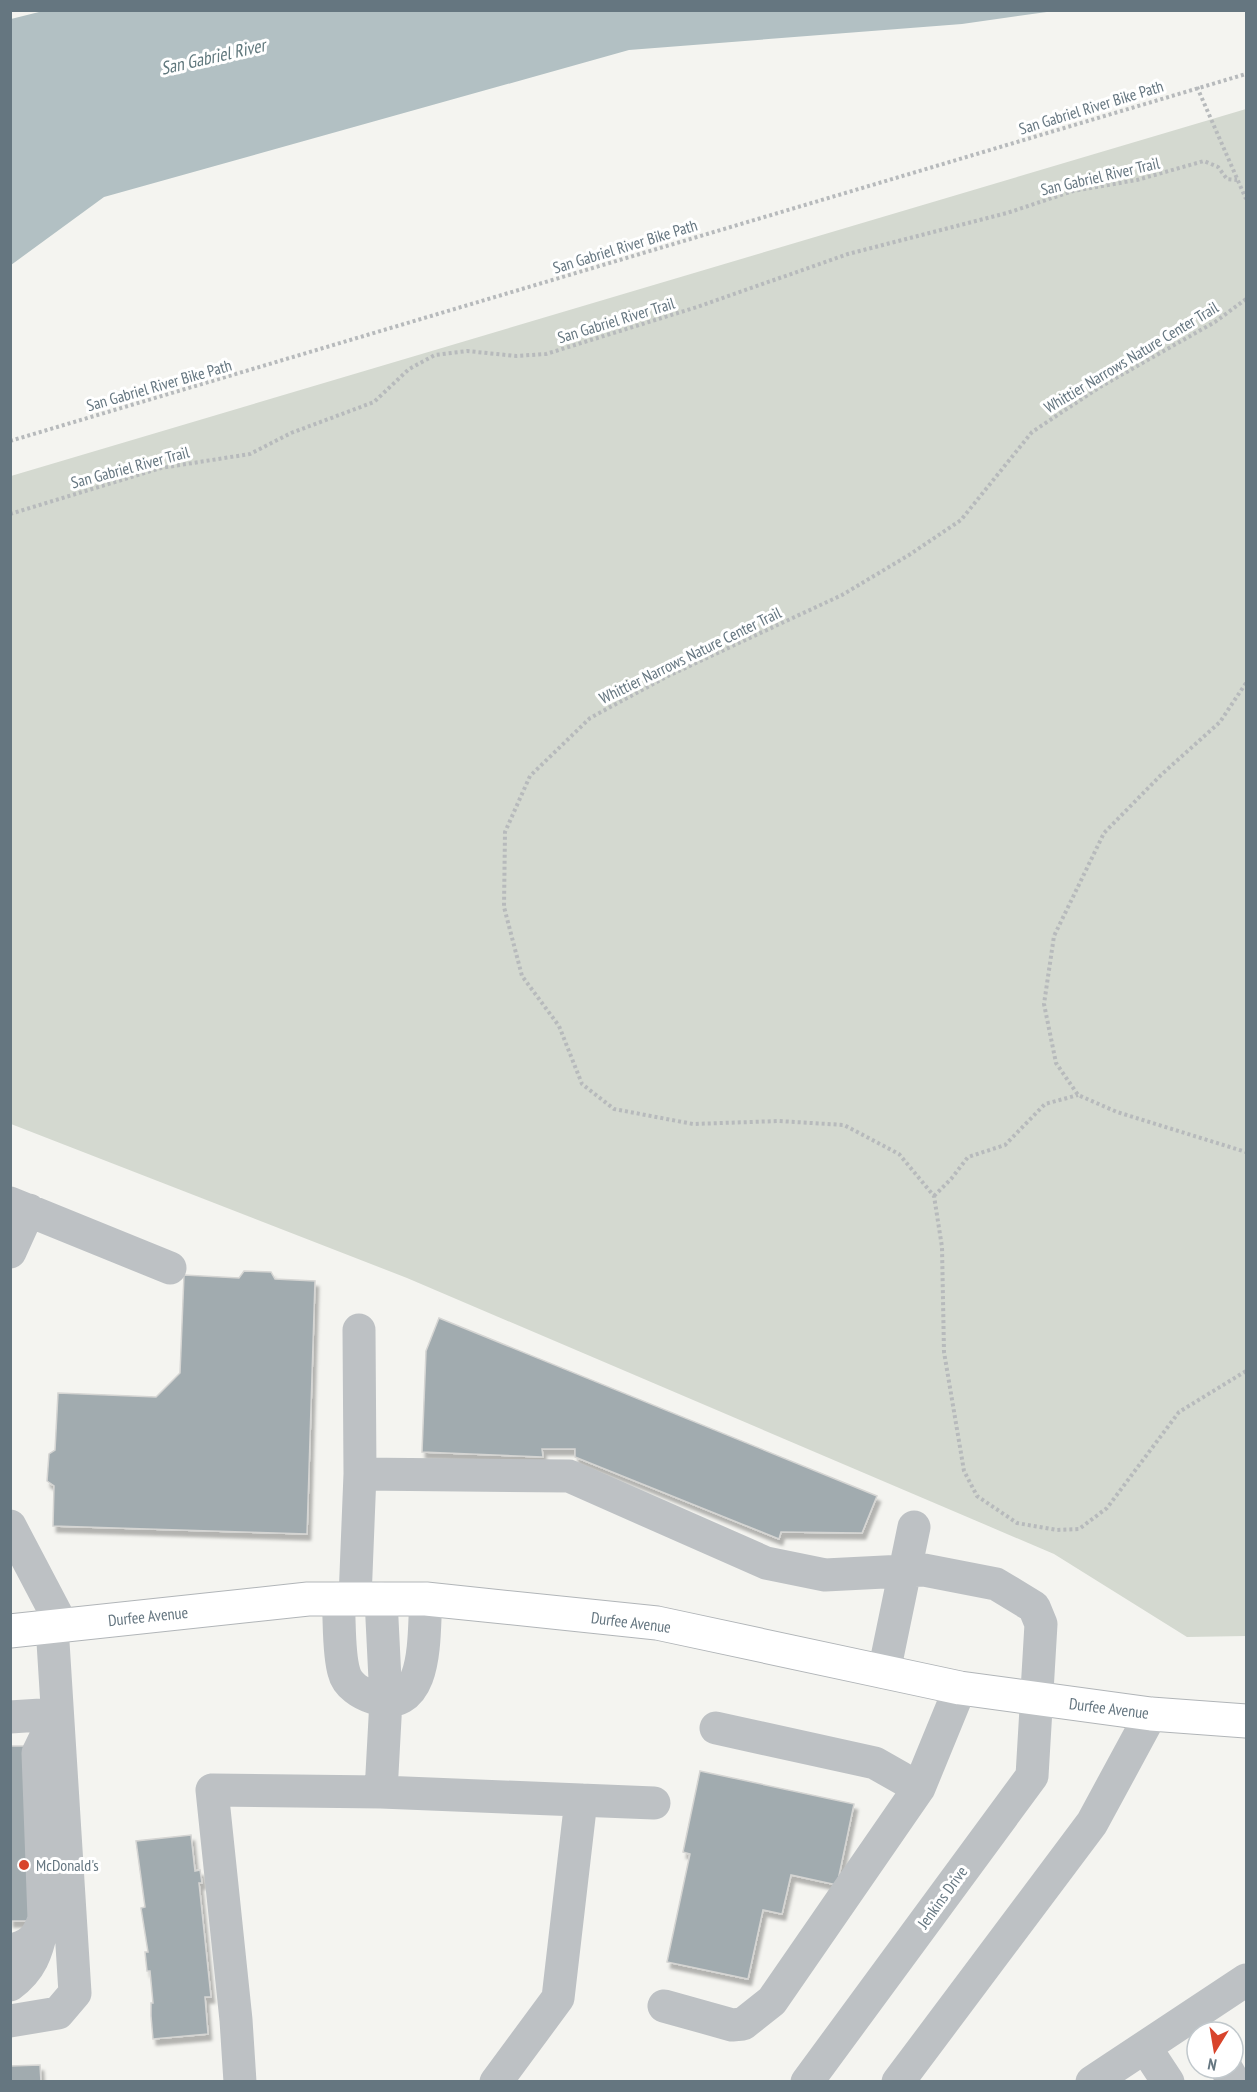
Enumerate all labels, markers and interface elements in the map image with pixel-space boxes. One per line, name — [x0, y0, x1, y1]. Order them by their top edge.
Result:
water label: San Gabriel River — [158, 33, 270, 80]
street label: San Gabriel River Bike Path — [1016, 76, 1166, 138]
street label: San Gabriel River Trail — [1039, 153, 1162, 199]
street label: San Gabriel River Bike Path — [550, 215, 700, 277]
street label: San Gabriel River Trail — [555, 293, 677, 347]
street label: Whittier Narrows Nature Center Trail — [1040, 297, 1222, 417]
street label: San Gabriel River Bike Path — [84, 355, 234, 415]
street label: San Gabriel River Trail — [69, 442, 192, 492]
street label: Whittier Narrows Nature Center Trail — [596, 602, 784, 708]
street label: Durfee Avenue — [107, 1602, 189, 1630]
street label: Durfee Avenue — [590, 1607, 672, 1637]
street label: Durfee Avenue — [1068, 1693, 1150, 1723]
place label: McDonald's — [36, 1855, 99, 1875]
marker: McDonald's — [17, 1858, 31, 1872]
street label: Jenkins Drive — [912, 1862, 971, 1933]
north arrow — [1185, 2020, 1245, 2080]
text: N — [1206, 2054, 1218, 2075]

